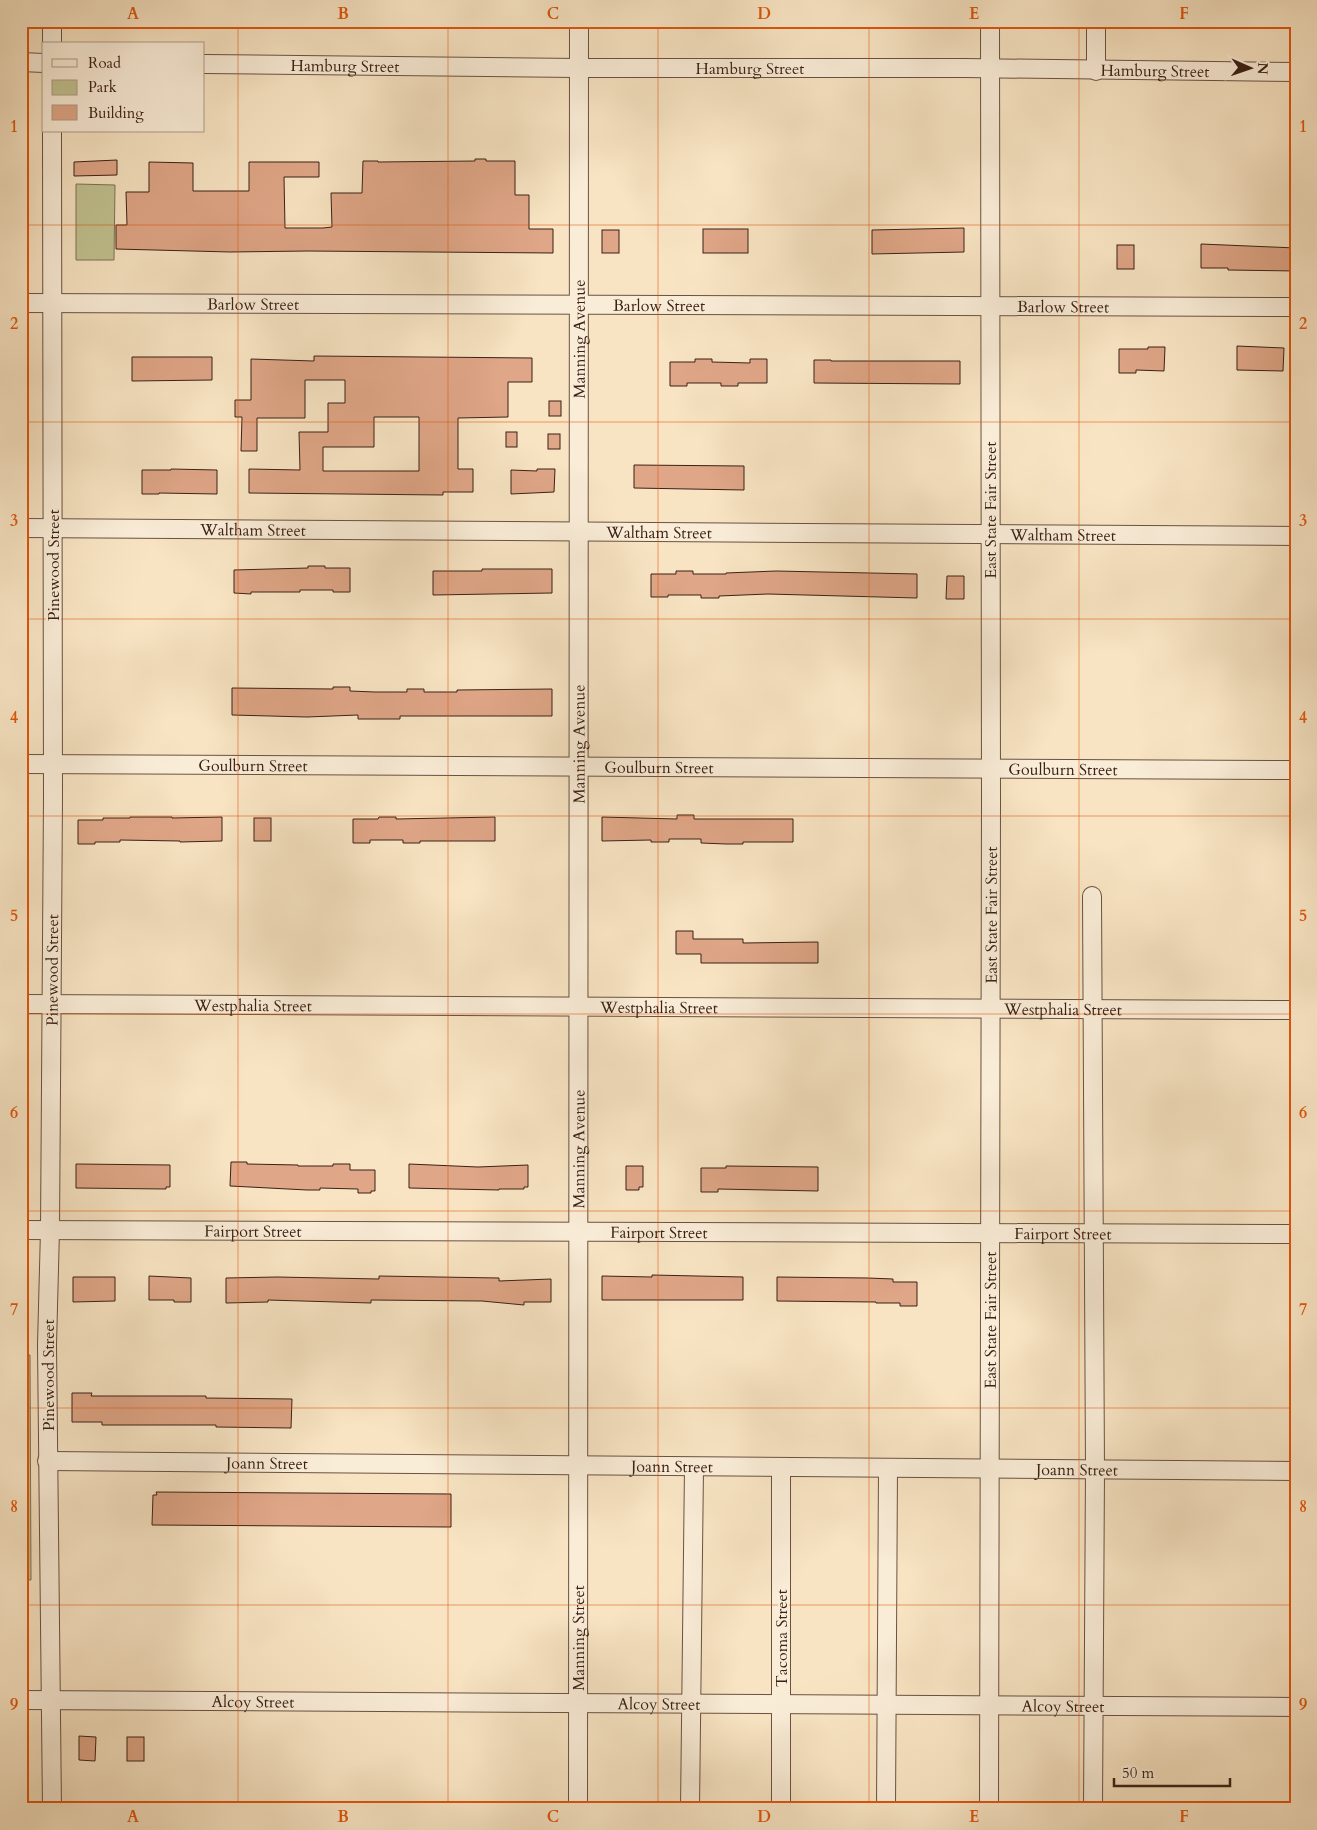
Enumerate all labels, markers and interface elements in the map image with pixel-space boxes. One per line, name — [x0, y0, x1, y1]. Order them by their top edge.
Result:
text: A — [127, 3, 139, 25]
text: B — [337, 3, 349, 25]
text: C — [547, 3, 559, 25]
text: D — [757, 3, 771, 25]
text: E — [969, 3, 979, 25]
text: F — [1179, 3, 1189, 25]
legend — [42, 42, 205, 132]
north arrow — [1224, 42, 1274, 92]
text: Road — [88, 53, 121, 73]
street label: Hamburg Street — [290, 55, 400, 78]
street label: Hamburg Street — [696, 58, 804, 80]
street label: Hamburg Street — [1100, 60, 1209, 83]
text: N — [1253, 62, 1272, 75]
text: Park — [88, 77, 117, 97]
text: Building — [88, 103, 144, 123]
text: 1 — [10, 116, 18, 138]
text: 1 — [1299, 116, 1307, 138]
street label: Manning Avenue — [569, 280, 591, 398]
street label: Barlow Street — [207, 294, 299, 316]
street label: Barlow Street — [613, 295, 705, 317]
street label: Barlow Street — [1017, 296, 1109, 318]
text: 2 — [10, 313, 18, 335]
text: 2 — [1299, 313, 1307, 335]
street label: East State Fair Street — [980, 441, 1002, 579]
street label: Pinewood Street — [43, 509, 65, 621]
text: 3 — [10, 510, 18, 532]
text: 3 — [1299, 510, 1307, 532]
street label: Waltham Street — [199, 519, 306, 542]
street label: Waltham Street — [605, 522, 712, 544]
street label: Waltham Street — [1009, 524, 1116, 547]
street label: Manning Avenue — [569, 685, 591, 803]
text: 4 — [10, 707, 18, 729]
text: 4 — [1299, 707, 1307, 729]
street label: Goulburn Street — [198, 755, 308, 777]
street label: Goulburn Street — [604, 757, 714, 779]
street label: Goulburn Street — [1008, 759, 1118, 781]
street label: East State Fair Street — [981, 846, 1003, 984]
text: 5 — [10, 905, 18, 927]
text: 5 — [1299, 905, 1307, 927]
street label: Pinewood Street — [41, 914, 64, 1026]
street label: Westphalia Street — [193, 995, 312, 1017]
street label: Westphalia Street — [599, 997, 718, 1019]
street label: Westphalia Street — [1003, 999, 1122, 1021]
street label: Manning Avenue — [568, 1090, 590, 1208]
text: 6 — [10, 1102, 18, 1124]
text: 6 — [1299, 1102, 1307, 1124]
street label: Fairport Street — [204, 1221, 302, 1243]
street label: Fairport Street — [610, 1222, 708, 1244]
street label: Fairport Street — [1014, 1223, 1112, 1245]
street label: East State Fair Street — [980, 1251, 1002, 1389]
text: 7 — [10, 1299, 18, 1321]
text: 7 — [1299, 1299, 1307, 1321]
street label: Pinewood Street — [38, 1319, 60, 1431]
street label: Joann Street — [224, 1452, 308, 1475]
street label: Joann Street — [629, 1456, 713, 1478]
street label: Joann Street — [1034, 1459, 1118, 1482]
text: 8 — [10, 1496, 18, 1518]
text: 8 — [1299, 1496, 1307, 1518]
street label: Manning Street — [568, 1585, 590, 1691]
street label: Tacoma Street — [771, 1589, 793, 1687]
street label: Alcoy Street — [212, 1691, 294, 1714]
street label: Alcoy Street — [618, 1693, 700, 1716]
text: 9 — [10, 1694, 18, 1716]
text: 9 — [1299, 1694, 1307, 1716]
street label: Alcoy Street — [1022, 1695, 1104, 1718]
scale bar — [1114, 1755, 1231, 1787]
text: 50 m — [1122, 1763, 1154, 1783]
text: A — [127, 1806, 139, 1828]
text: B — [337, 1806, 349, 1828]
text: C — [547, 1806, 559, 1828]
text: D — [757, 1806, 771, 1828]
text: E — [969, 1806, 979, 1828]
text: F — [1179, 1806, 1189, 1828]

